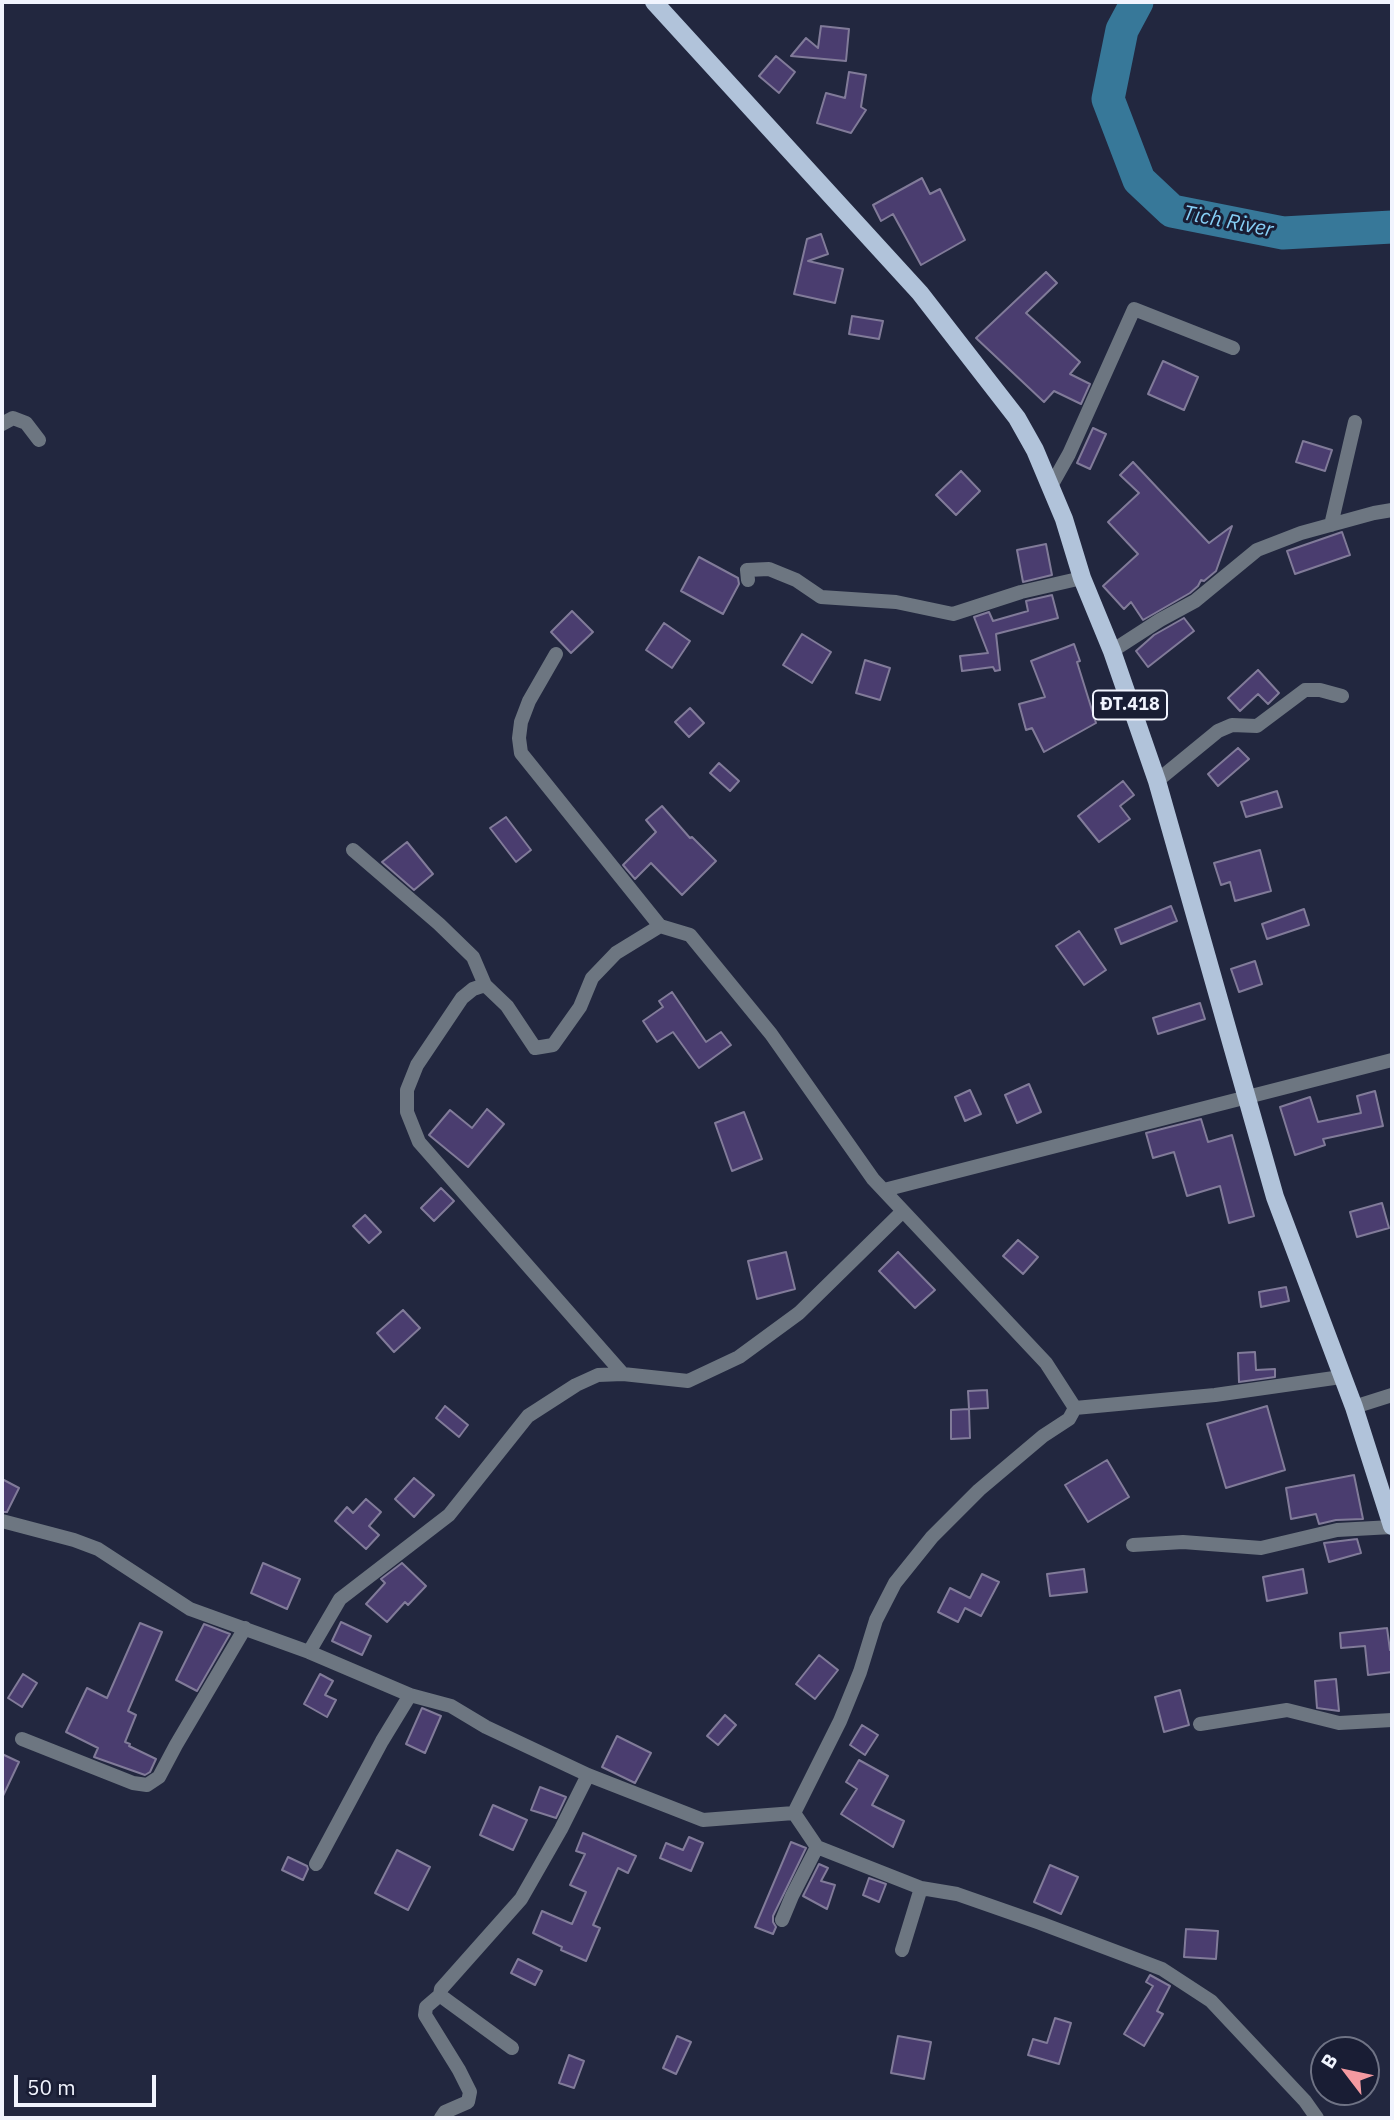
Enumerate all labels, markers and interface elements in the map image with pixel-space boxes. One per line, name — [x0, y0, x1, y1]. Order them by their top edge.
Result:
water label: Tich River — [1181, 201, 1275, 243]
road number: ĐT.418 — [1093, 690, 1167, 720]
north arrow — [1310, 2036, 1380, 2106]
text: B — [1315, 2049, 1342, 2073]
scale bar — [18, 2060, 159, 2104]
text: 50 m — [27, 2073, 76, 2101]

